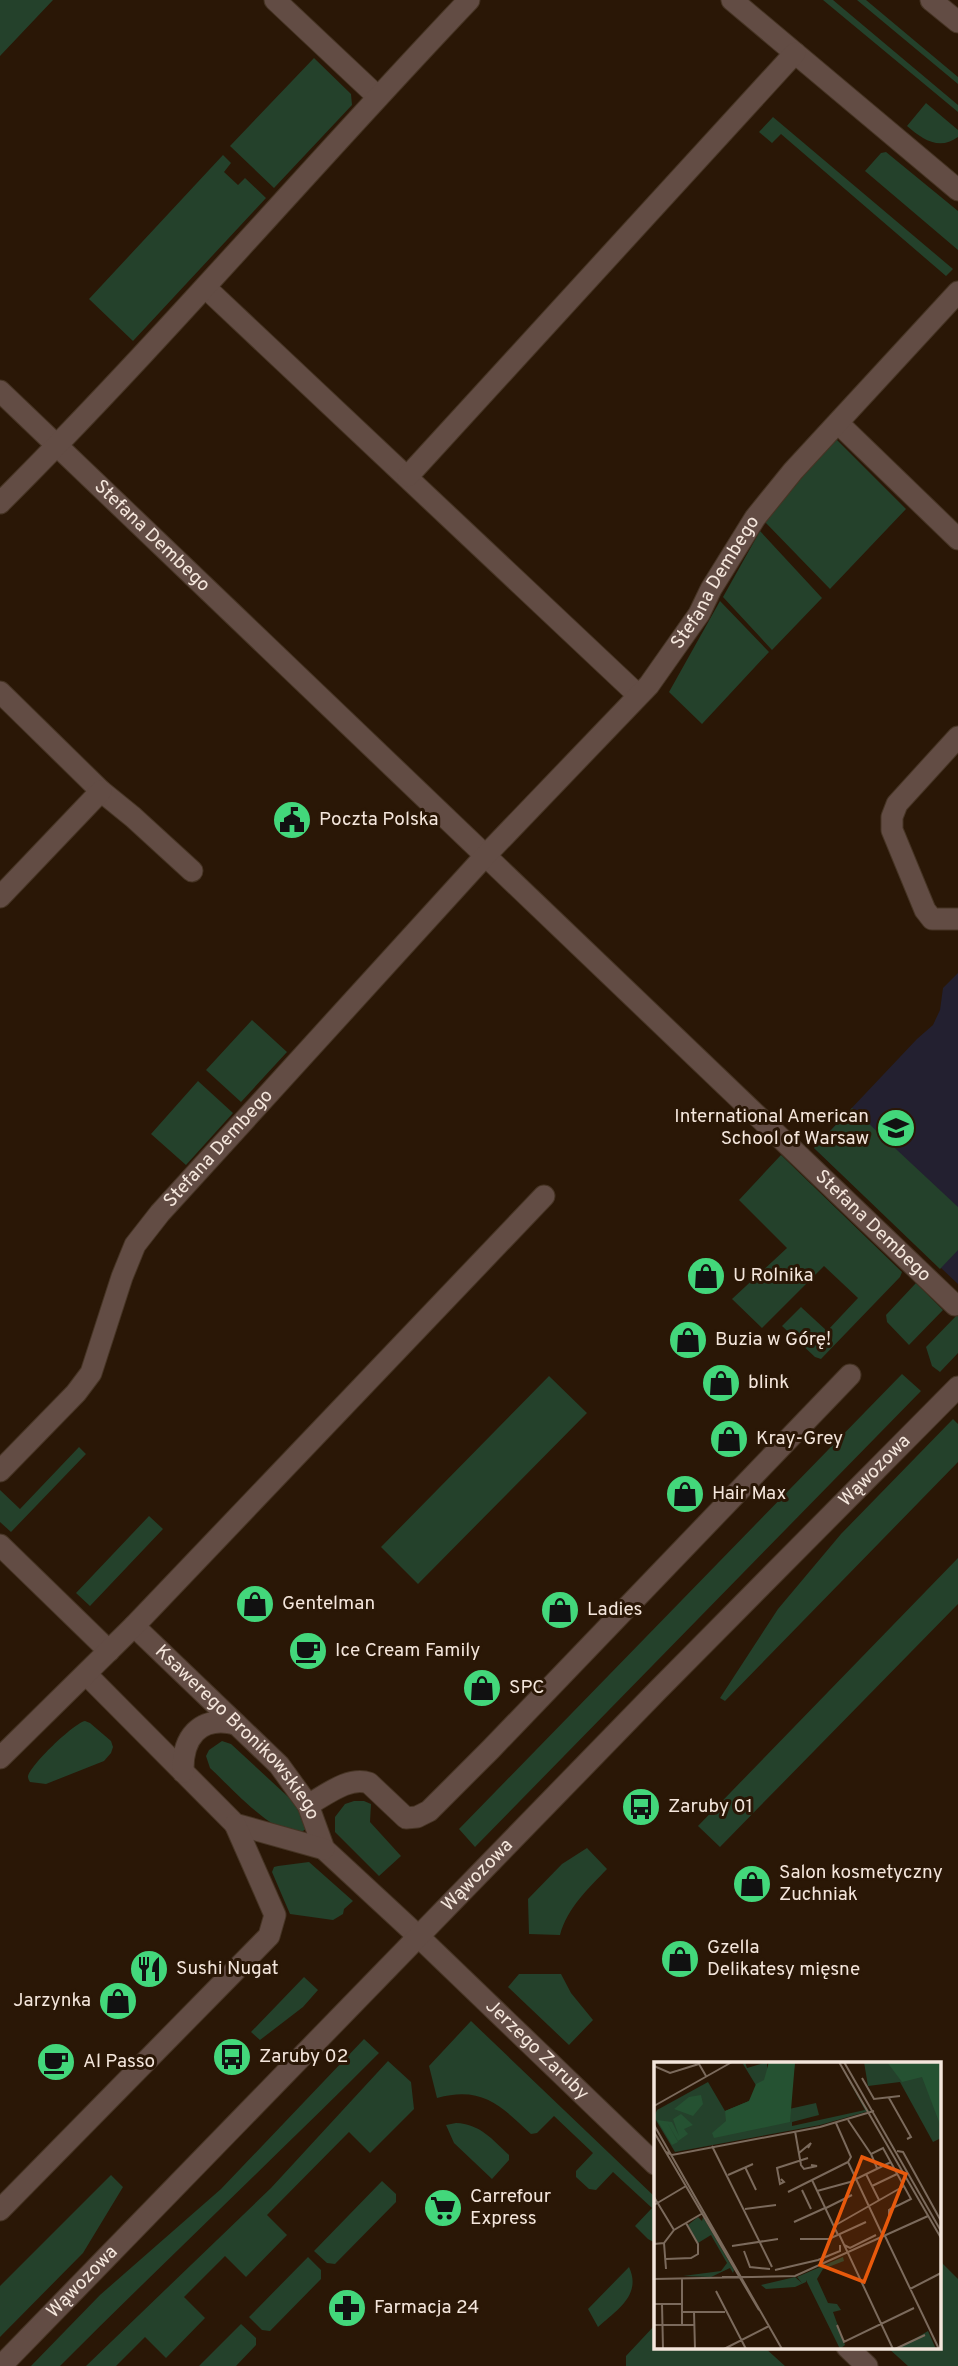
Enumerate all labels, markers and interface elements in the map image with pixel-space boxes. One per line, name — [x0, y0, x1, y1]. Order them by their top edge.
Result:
street label: Stefana Dembego — [89, 475, 215, 597]
street label: Stefana Dembego — [666, 511, 765, 654]
public building icon: Poczta Polska — [271, 799, 313, 841]
place label: Poczta Polska — [319, 808, 438, 832]
street label: Stefana Dembego — [159, 1084, 279, 1213]
place label: International American School of Warsaw — [674, 1105, 869, 1151]
school or university icon: International American School of Warsaw — [875, 1107, 917, 1149]
street label: Stefana Dembego — [810, 1165, 936, 1287]
shop icon: U Rolnika — [685, 1255, 727, 1297]
place label: U Rolnika — [733, 1264, 813, 1288]
shop icon: Buzia w Górę! — [667, 1319, 709, 1361]
place label: Buzia w Górę! — [715, 1328, 831, 1352]
shop icon: blink — [700, 1362, 742, 1404]
place label: blink — [748, 1371, 789, 1395]
shop icon: Kray-Grey — [708, 1418, 750, 1460]
place label: Kray-Grey — [756, 1427, 843, 1451]
street label: Wąwozowa — [834, 1430, 916, 1512]
shop icon: Hair Max — [664, 1473, 706, 1515]
place label: Hair Max — [712, 1482, 786, 1506]
shop icon: Gentelman — [234, 1583, 276, 1625]
shop icon: Ladies — [539, 1589, 581, 1631]
place label: Gentelman — [282, 1592, 375, 1616]
place label: Ladies — [587, 1598, 642, 1622]
cafe icon: Ice Cream Family — [287, 1630, 329, 1672]
place label: Ice Cream Family — [335, 1639, 480, 1663]
street label: Ksawerego Bronikowskiego — [149, 1640, 324, 1823]
shop icon: SPC — [461, 1667, 503, 1709]
place label: SPC — [509, 1676, 544, 1700]
bus stop icon: Zaruby 01 — [620, 1786, 662, 1828]
place label: Zaruby 01 — [668, 1795, 753, 1819]
street label: Wąwozowa — [437, 1834, 518, 1917]
place label: Salon kosmetyczny Zuchniak — [779, 1861, 943, 1907]
shop icon: Salon kosmetyczny Zuchniak — [731, 1863, 773, 1905]
place label: Gzella Delikatesy mięsne — [707, 1936, 860, 1982]
shop icon: Gzella Delikatesy mięsne — [659, 1938, 701, 1980]
restaurant icon: Sushi Nugat — [128, 1948, 170, 1990]
place label: Sushi Nugat — [176, 1957, 279, 1981]
shop icon: Jarzynka — [97, 1980, 139, 2022]
place label: Jarzynka — [13, 1989, 91, 2013]
street label: Jerzego Zaruby — [480, 1995, 594, 2106]
bus stop icon: Zaruby 02 — [211, 2036, 253, 2078]
cafe icon: Al Passo — [35, 2041, 77, 2083]
place label: Zaruby 02 — [259, 2045, 348, 2069]
place label: Al Passo — [83, 2050, 155, 2074]
inset map — [654, 2062, 940, 2348]
place label: Carrefour Express — [470, 2185, 552, 2231]
supermarket icon: Carrefour Express — [422, 2187, 464, 2229]
street label: Wąwozowa — [42, 2241, 123, 2324]
pharmacy icon: Farmacja 24 — [326, 2287, 368, 2329]
place label: Farmacja 24 — [374, 2296, 479, 2320]

